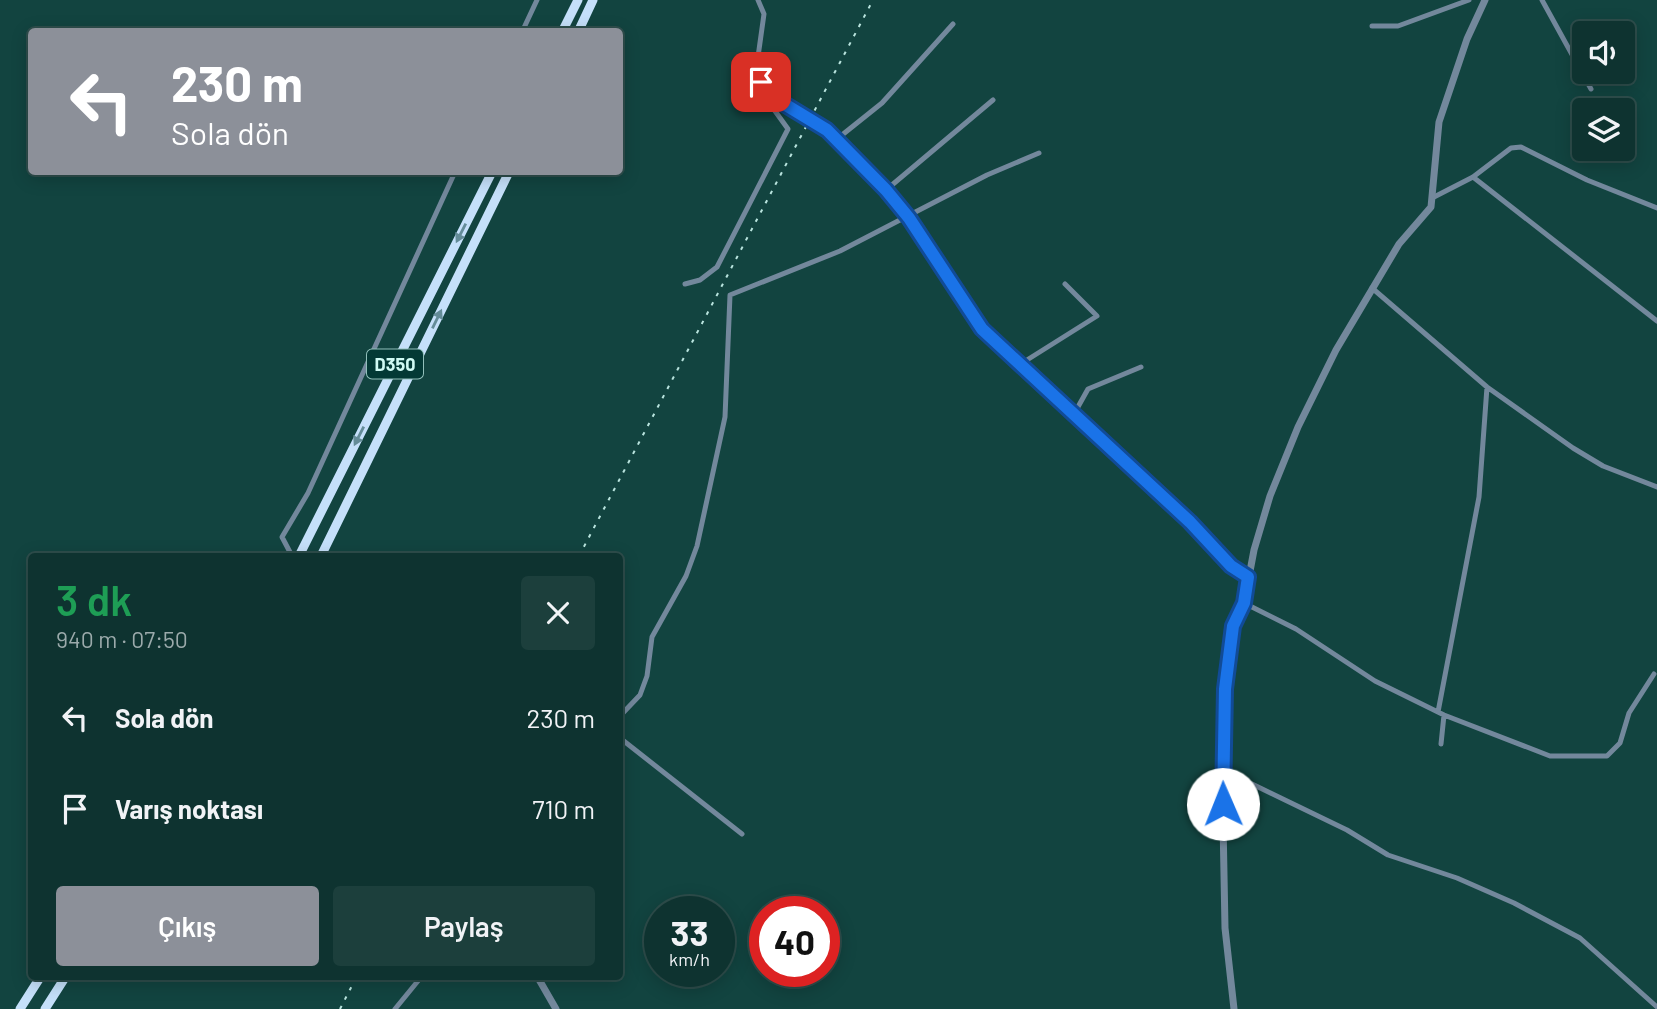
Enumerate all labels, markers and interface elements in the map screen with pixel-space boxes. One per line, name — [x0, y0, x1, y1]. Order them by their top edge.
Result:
map controls — [1572, 21, 1635, 161]
button: sound — [1572, 21, 1635, 84]
pin — [731, 52, 791, 112]
text: 230 m — [171, 53, 303, 112]
icon: left — [56, 56, 147, 147]
icon: arrive — [742, 63, 780, 101]
button: layers — [1572, 98, 1635, 161]
text: Sola dön — [171, 113, 289, 151]
one-way arrow — [456, 223, 468, 243]
one-way arrow — [431, 309, 443, 329]
road number: D350 — [367, 350, 423, 378]
one-way arrow — [354, 426, 365, 446]
text: 3 dk — [56, 574, 132, 624]
button: close — [521, 576, 595, 650]
text: 940 m · 07:50 — [56, 625, 188, 653]
icon: left — [56, 699, 94, 737]
text: Sola dön — [115, 702, 213, 733]
text: 230 m — [526, 702, 595, 733]
position arrow — [1186, 767, 1260, 841]
icon: arrive — [56, 790, 94, 828]
text: Varış noktası — [115, 793, 263, 824]
text: 710 m — [532, 793, 595, 824]
button: Çıkış — [56, 886, 319, 966]
button: Paylaş — [333, 886, 595, 966]
speed limit sign: 40 — [749, 896, 840, 987]
text: 33 — [671, 911, 708, 953]
text: km/h — [669, 948, 710, 970]

